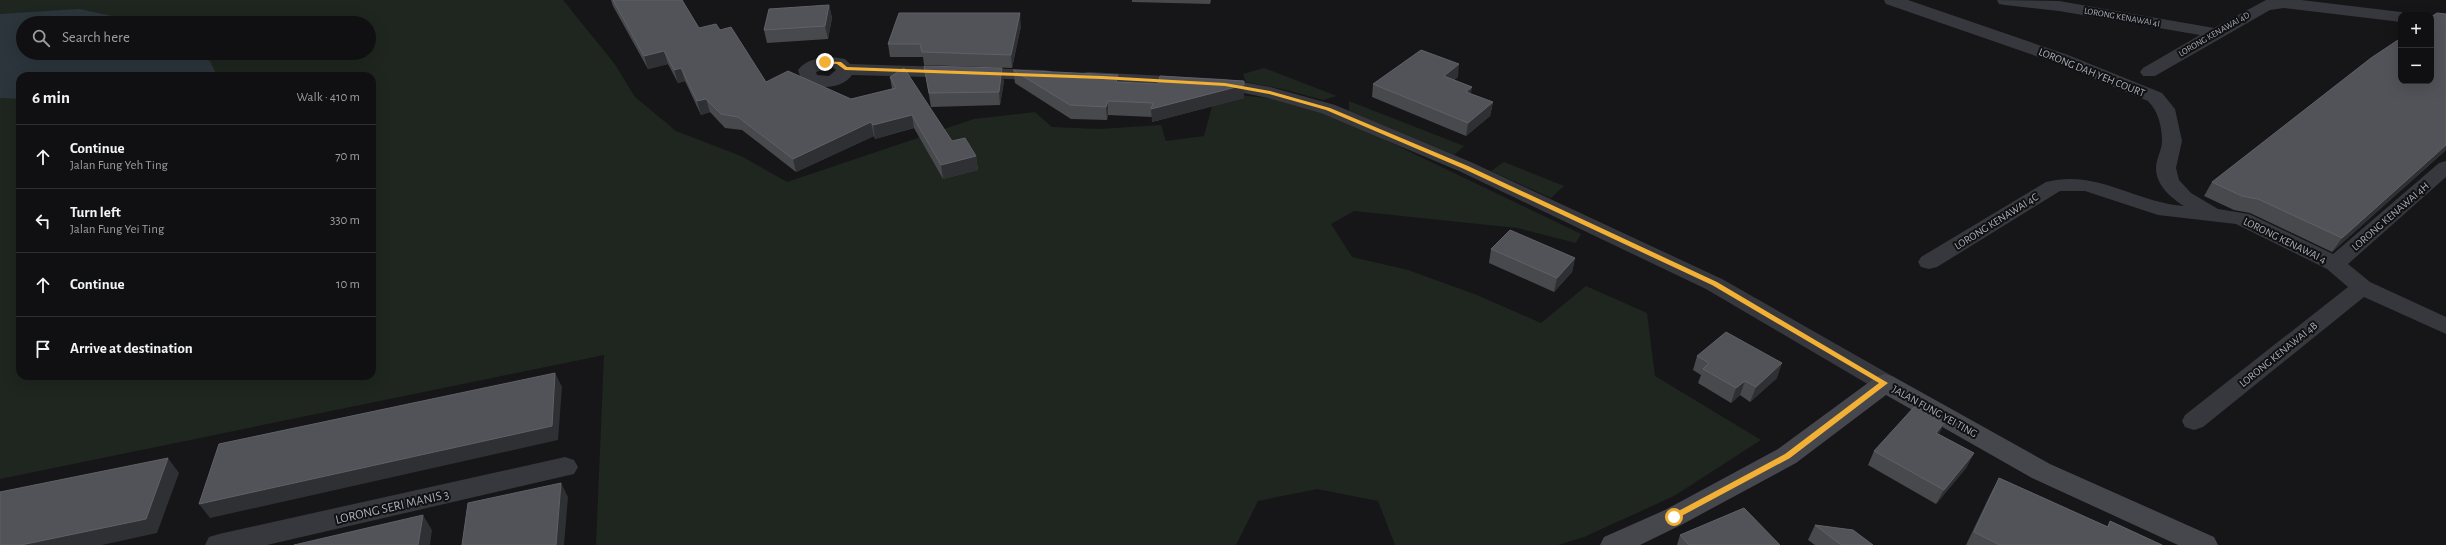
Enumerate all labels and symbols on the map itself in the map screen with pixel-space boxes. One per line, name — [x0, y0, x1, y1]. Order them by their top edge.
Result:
street label: LORONG KENAWAI 4I — [2083, 6, 2160, 29]
street label: LORONG KENAWAI 4D — [2177, 10, 2251, 58]
street label: LORONG DAH YEH COURT — [2037, 46, 2147, 99]
route end — [816, 53, 834, 71]
street label: LORONG KENAWAI 4H — [2350, 180, 2431, 253]
street label: LORONG KENAWAI 4C — [1952, 191, 2040, 252]
street label: LORONG KENAWAI 4 — [2242, 216, 2328, 265]
street label: LORONG KENAWAI 4B — [2237, 320, 2319, 389]
street label: JALAN FUNG YEI TING — [1890, 383, 1979, 439]
street label: LORONG SERI MANIS 3 — [334, 488, 450, 527]
route start — [1665, 508, 1683, 526]

